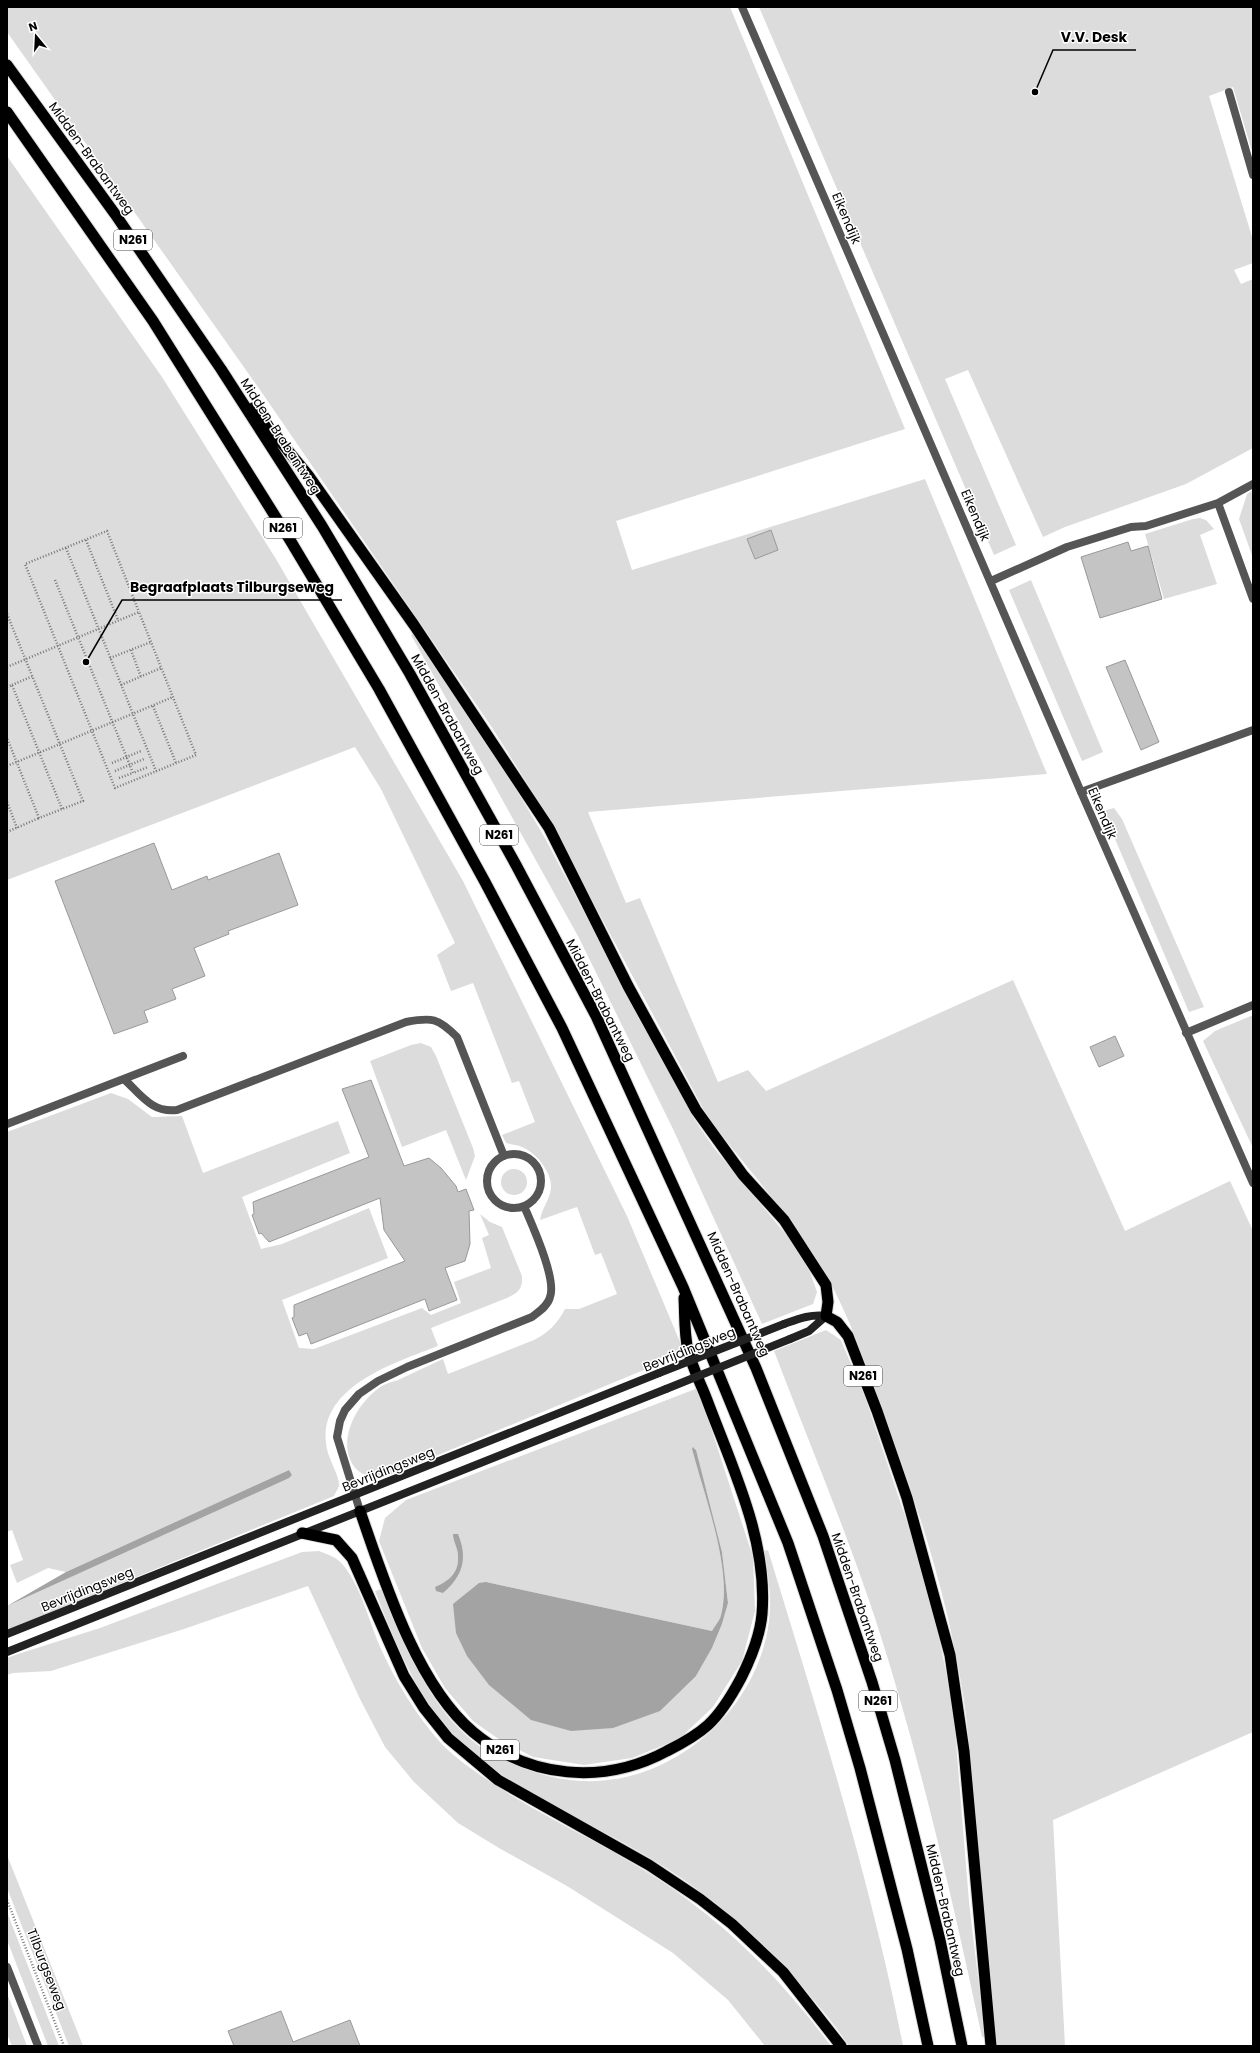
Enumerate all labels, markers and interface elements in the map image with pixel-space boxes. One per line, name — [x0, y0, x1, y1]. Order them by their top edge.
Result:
north arrow — [16, 16, 56, 56]
text: N — [26, 18, 39, 35]
callout: V.V. Desk — [1053, 24, 1136, 50]
text: V.V. Desk — [1061, 27, 1128, 47]
street label: Midden-Brabantweg — [44, 98, 139, 219]
street label: Eikendijk — [827, 189, 866, 247]
road number: N261 — [114, 230, 152, 250]
street label: Midden-Brabantweg — [236, 374, 325, 498]
street label: Eikendijk — [956, 486, 995, 544]
road number: N261 — [264, 518, 302, 538]
callout: Begraafplaats Tilburgseweg — [122, 574, 342, 600]
text: Begraafplaats Tilburgseweg — [130, 577, 334, 597]
street label: Midden-Brabantweg — [406, 650, 489, 778]
street label: Eikendijk — [1083, 784, 1122, 842]
road number: N261 — [480, 825, 518, 845]
street label: Midden-Brabantweg — [561, 936, 640, 1065]
street label: Midden-Brabantweg — [702, 1229, 775, 1360]
street label: Bevrijdingsweg — [640, 1322, 738, 1377]
road number: N261 — [844, 1366, 882, 1386]
street label: Bevrijdingsweg — [339, 1442, 437, 1497]
street label: Midden-Brabantweg — [827, 1530, 889, 1664]
street label: Bevrijdingsweg — [38, 1562, 136, 1617]
road number: N261 — [859, 1691, 897, 1711]
road number: N261 — [481, 1740, 519, 1760]
street label: Midden-Brabantweg — [921, 1842, 970, 1978]
street label: Tilburgseweg — [22, 1925, 71, 2013]

